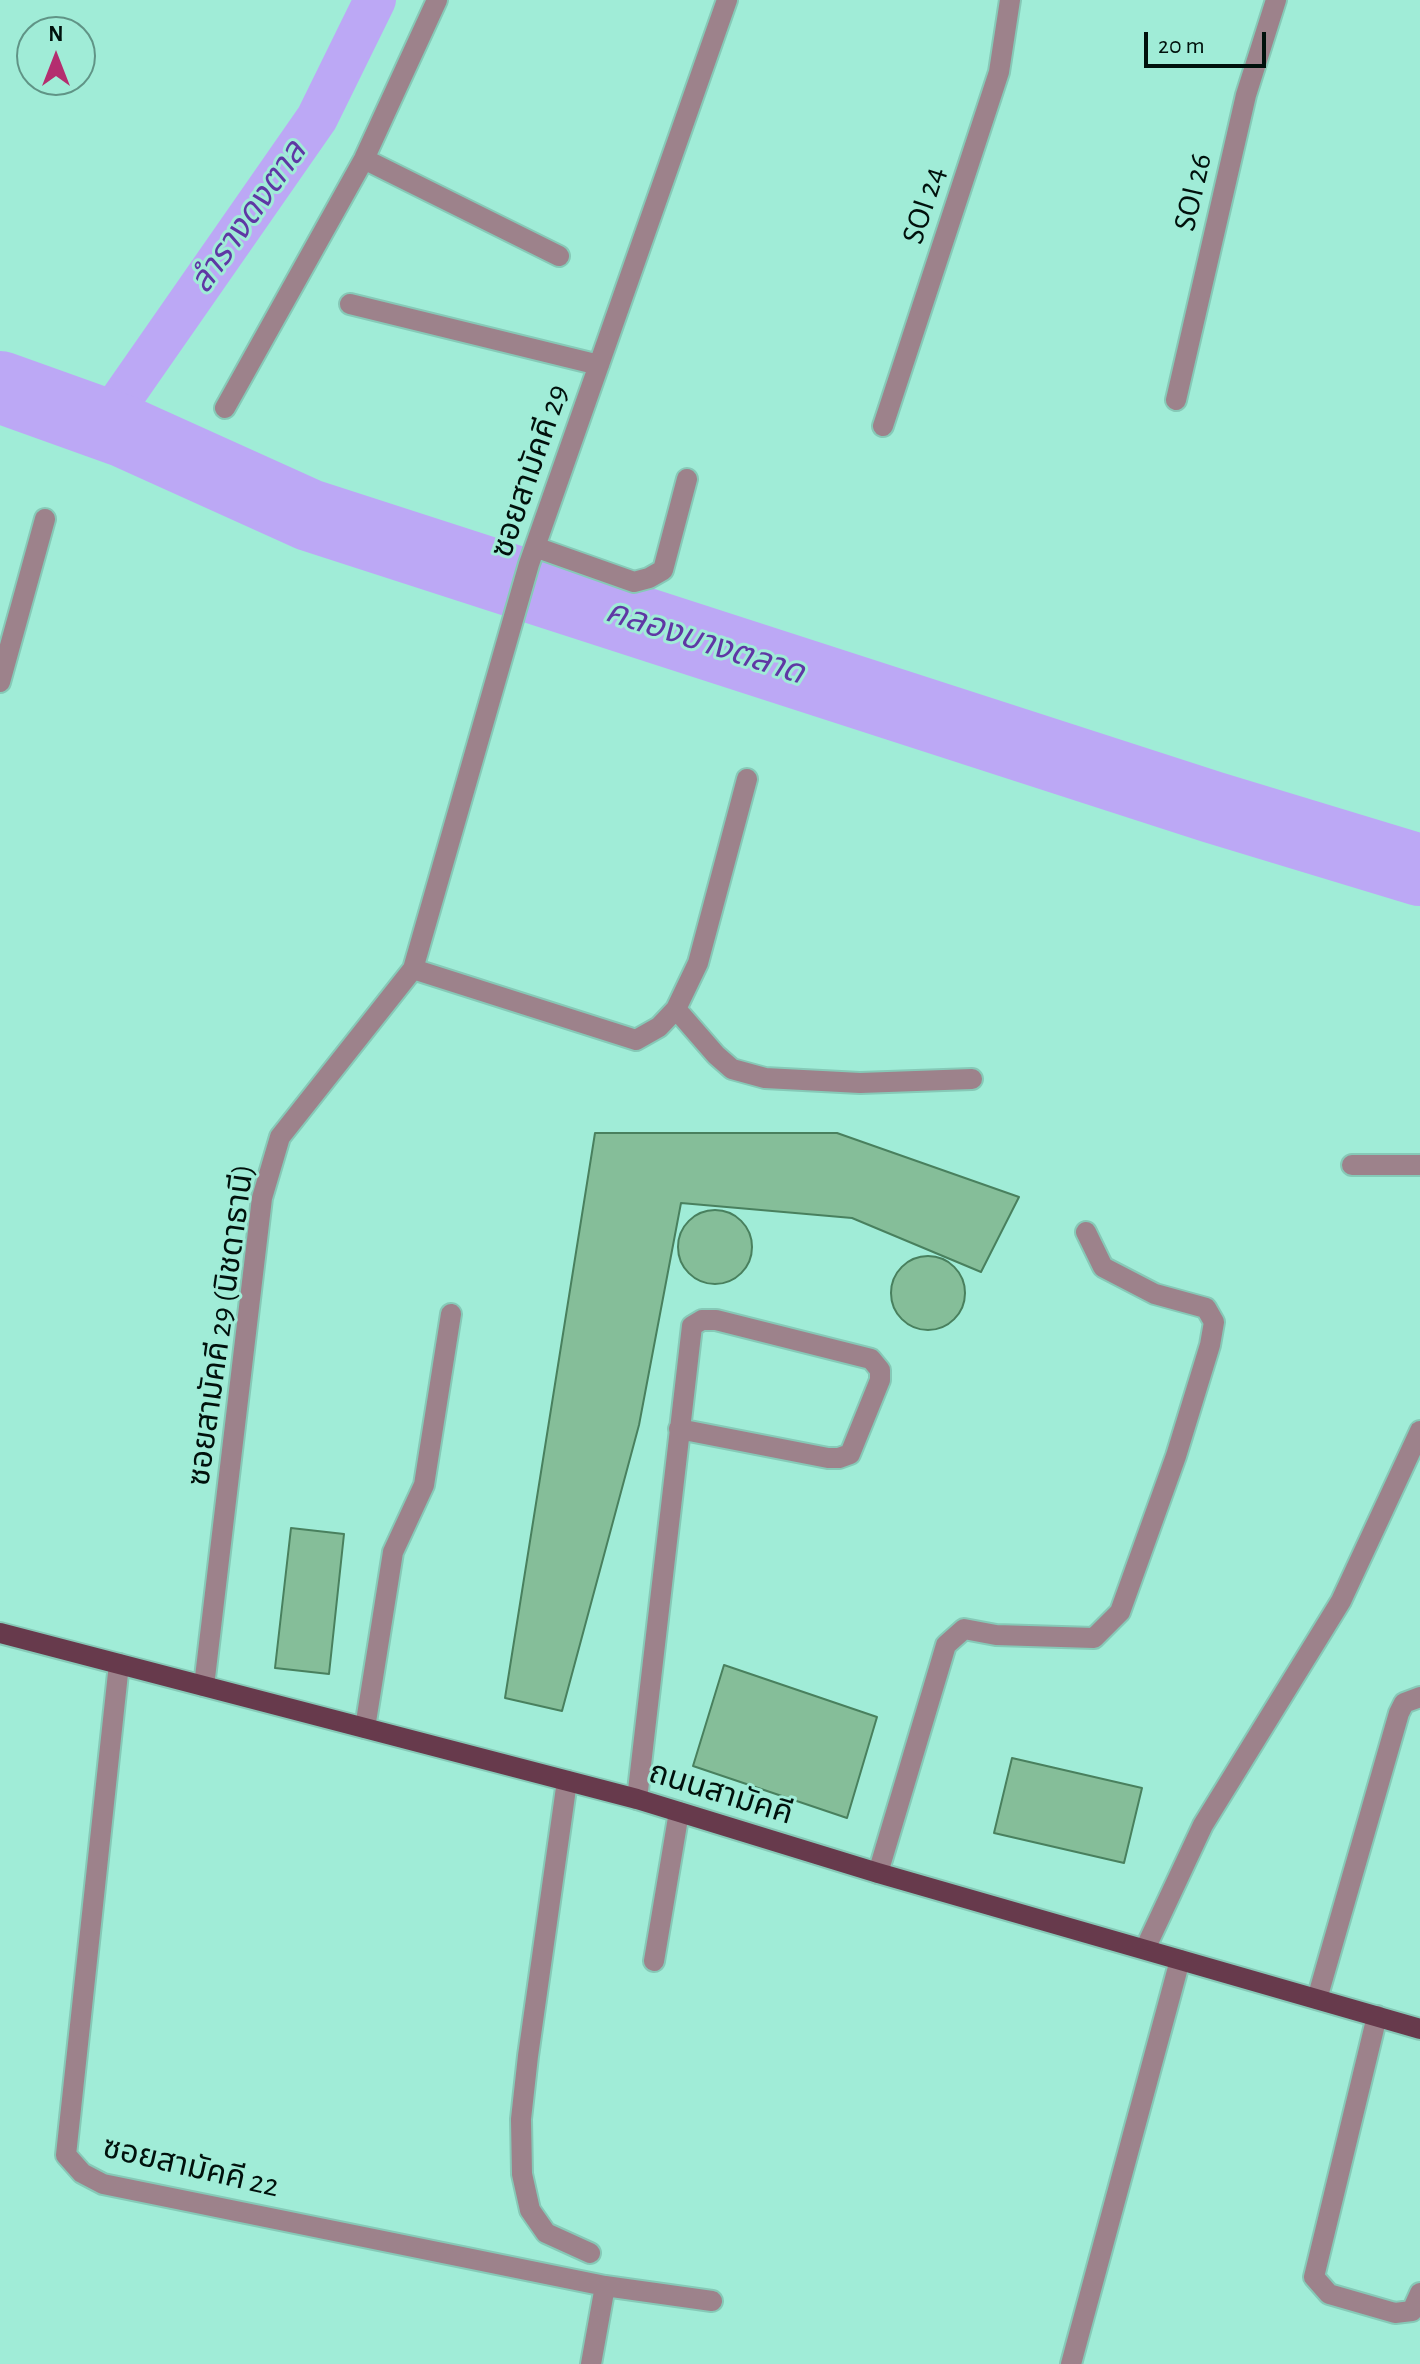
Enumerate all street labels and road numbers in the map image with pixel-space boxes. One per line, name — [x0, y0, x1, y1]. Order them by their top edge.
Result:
street label: SOI 26 — [1165, 149, 1221, 235]
street label: SOI 24 — [893, 161, 955, 249]
street label: ซอยสามัคคี 29 — [482, 380, 578, 562]
street label: ซอยสามัคคี 29 (นิชดาธานี) — [179, 1162, 263, 1488]
street label: ถนนสามัคคี — [644, 1753, 798, 1833]
street label: ซอยสามัคคี 22 — [99, 2128, 283, 2206]

